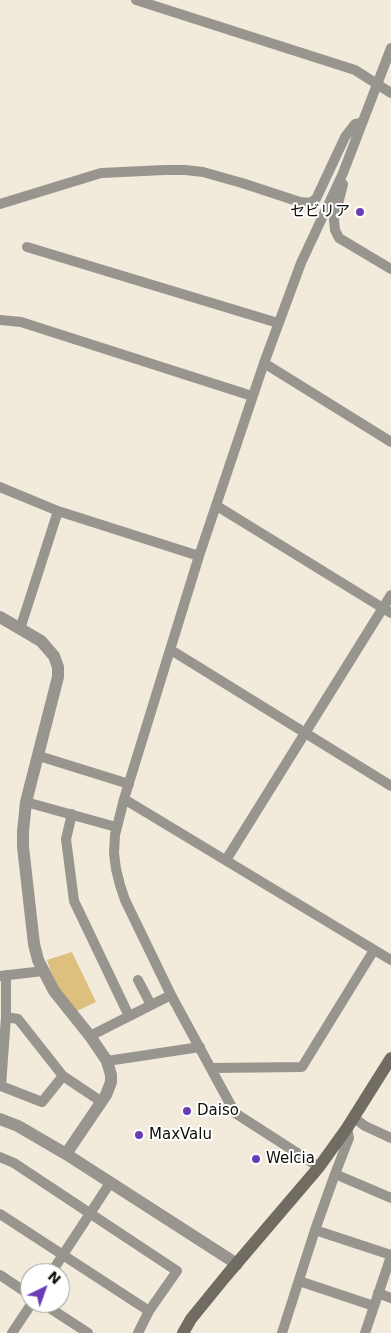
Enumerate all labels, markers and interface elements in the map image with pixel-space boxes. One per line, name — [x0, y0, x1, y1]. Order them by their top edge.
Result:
place label: セビリア — [290, 203, 350, 221]
marker: セビリア — [354, 206, 366, 218]
place label: Daiso — [197, 1102, 239, 1120]
marker: Daiso — [181, 1105, 193, 1117]
place label: MaxValu — [149, 1126, 212, 1144]
marker: MaxValu — [133, 1129, 145, 1141]
place label: Welcia — [266, 1150, 315, 1168]
marker: Welcia — [250, 1153, 262, 1165]
north arrow — [20, 1263, 70, 1313]
text: N — [45, 1268, 64, 1287]

